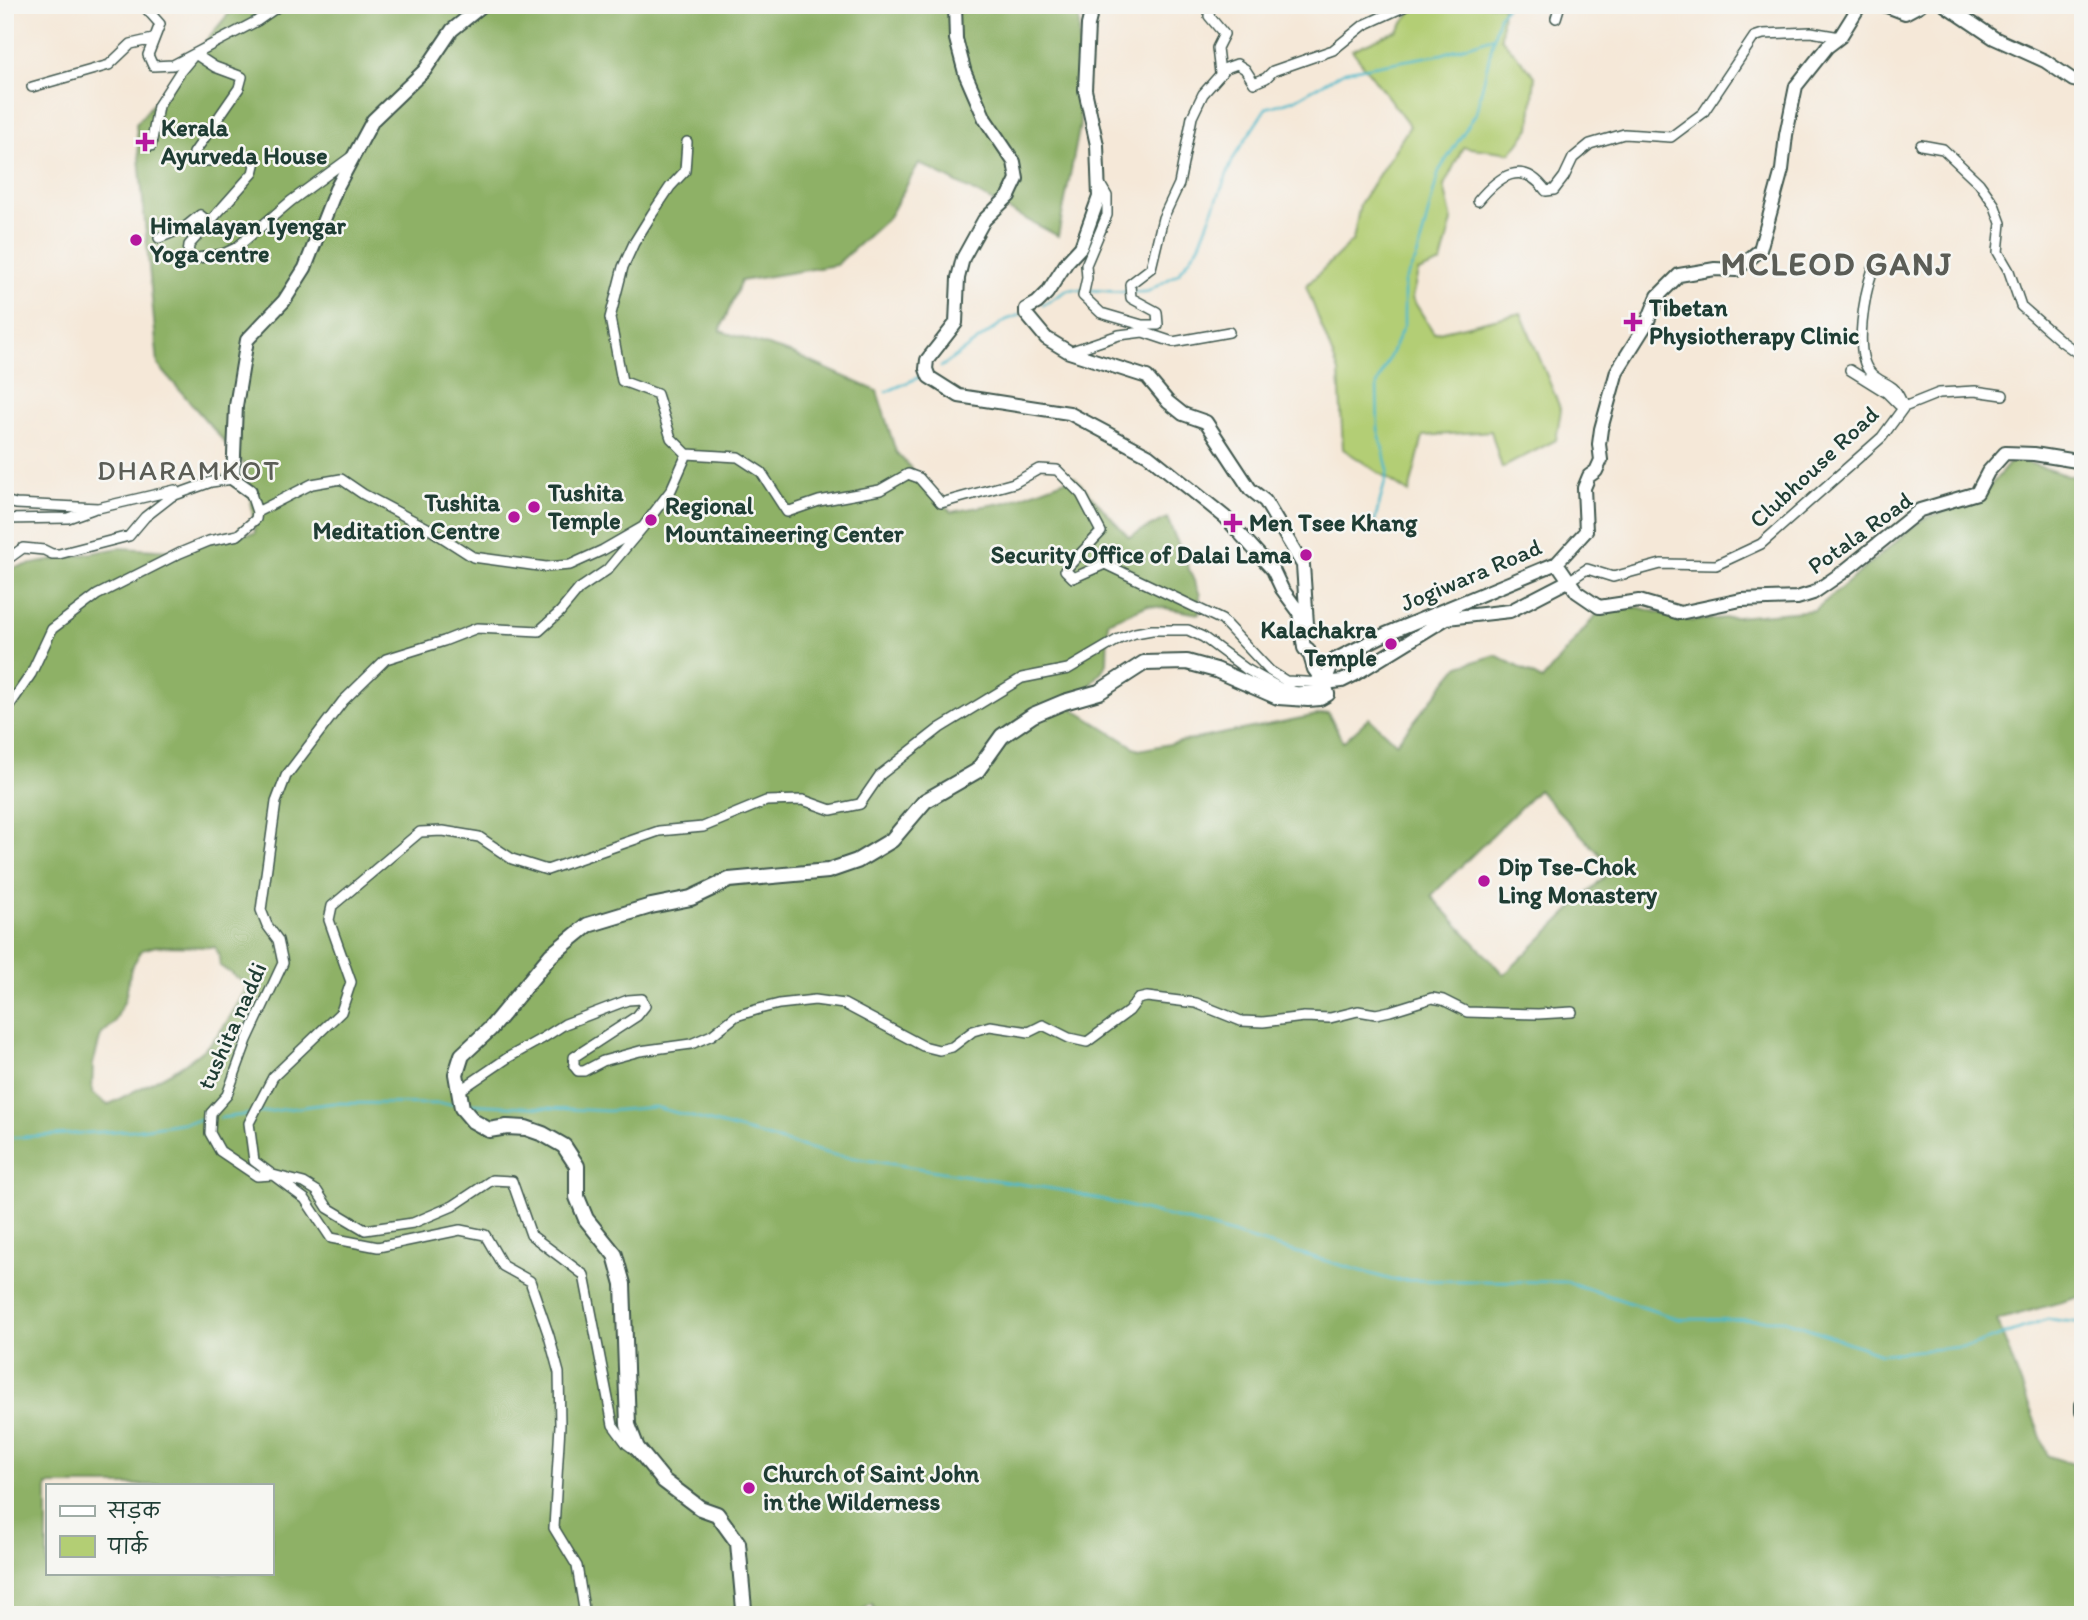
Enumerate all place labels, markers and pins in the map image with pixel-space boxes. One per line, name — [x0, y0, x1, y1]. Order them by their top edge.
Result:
place label: Kerala Ayurveda House — [160, 113, 327, 171]
marker: Kerala Ayurveda House — [135, 132, 155, 152]
place label: Himalayan Iyengar Yoga centre — [149, 211, 347, 269]
marker: Himalayan Iyengar Yoga centre — [128, 232, 144, 248]
place label: Tibetan Physiotherapy Clinic — [1648, 293, 1859, 351]
marker: Tibetan Physiotherapy Clinic — [1623, 312, 1643, 332]
place label: Tushita Temple — [547, 478, 624, 536]
place label: Tushita Meditation Centre — [313, 488, 501, 545]
place label: Regional Mountaineering Center — [665, 491, 904, 549]
marker: Tushita Temple — [526, 499, 542, 515]
place label: Men Tsee Khang — [1249, 508, 1418, 538]
marker: Tushita Meditation Centre — [506, 509, 522, 525]
marker: Regional Mountaineering Center — [643, 512, 659, 528]
marker: Men Tsee Khang — [1223, 513, 1243, 533]
place label: Security Office of Dalai Lama — [991, 540, 1292, 570]
marker: Security Office of Dalai Lama — [1298, 547, 1314, 563]
place label: Kalachakra Temple — [1260, 615, 1377, 673]
marker: Kalachakra Temple — [1383, 636, 1399, 652]
place label: Dip Tse-Chok Ling Monastery — [1498, 852, 1658, 910]
marker: Dip Tse-Chok Ling Monastery — [1476, 873, 1492, 889]
place label: Church of Saint John in the Wilderness — [763, 1459, 980, 1516]
marker: Church of Saint John in the Wilderness — [741, 1480, 757, 1496]

